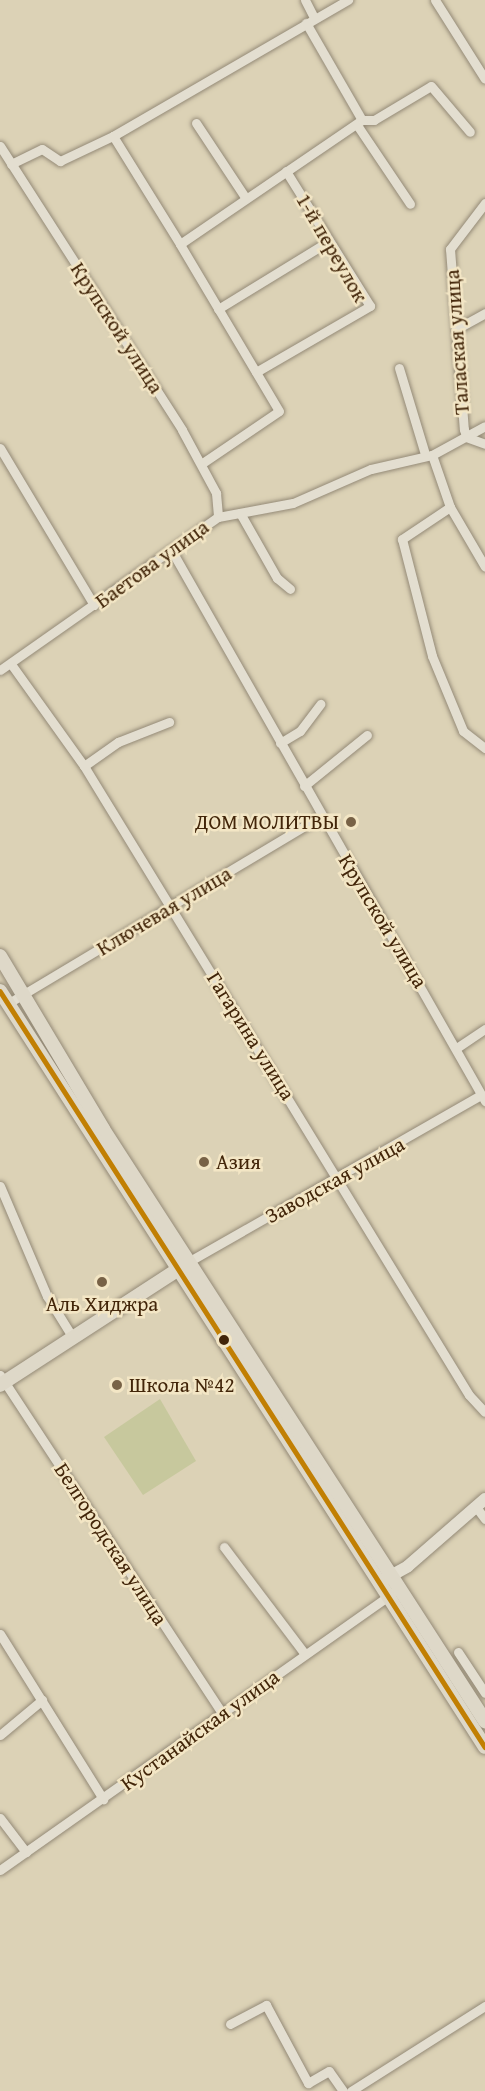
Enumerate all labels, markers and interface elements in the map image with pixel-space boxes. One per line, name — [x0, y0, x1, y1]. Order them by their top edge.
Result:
street label: 1-й переулок — [291, 189, 373, 307]
street label: Крупской улица — [65, 258, 169, 398]
street label: Талаская улица — [439, 269, 475, 415]
street label: Баетова улица — [90, 514, 214, 614]
place label: ДОМ МОЛИТВЫ — [195, 809, 339, 835]
marker: ДОМ МОЛИТВЫ — [344, 815, 358, 829]
street label: Крупской улица — [333, 850, 433, 992]
street label: Ключевая улица — [92, 861, 236, 961]
street label: Гагарина улица — [202, 967, 300, 1105]
street label: Заводская улица — [261, 1131, 409, 1229]
place label: Азия — [216, 1149, 261, 1175]
marker: Азия — [197, 1155, 211, 1169]
marker: Аль Хиджра — [95, 1275, 109, 1289]
place label: Аль Хиджра — [46, 1291, 158, 1317]
unlabelled marker — [218, 1334, 230, 1346]
place label: Школа №42 — [129, 1372, 235, 1398]
marker: Школа №42 — [110, 1378, 124, 1392]
street label: Белгородская улица — [49, 1458, 173, 1630]
street label: Кустанайская улица — [116, 1664, 284, 1796]

